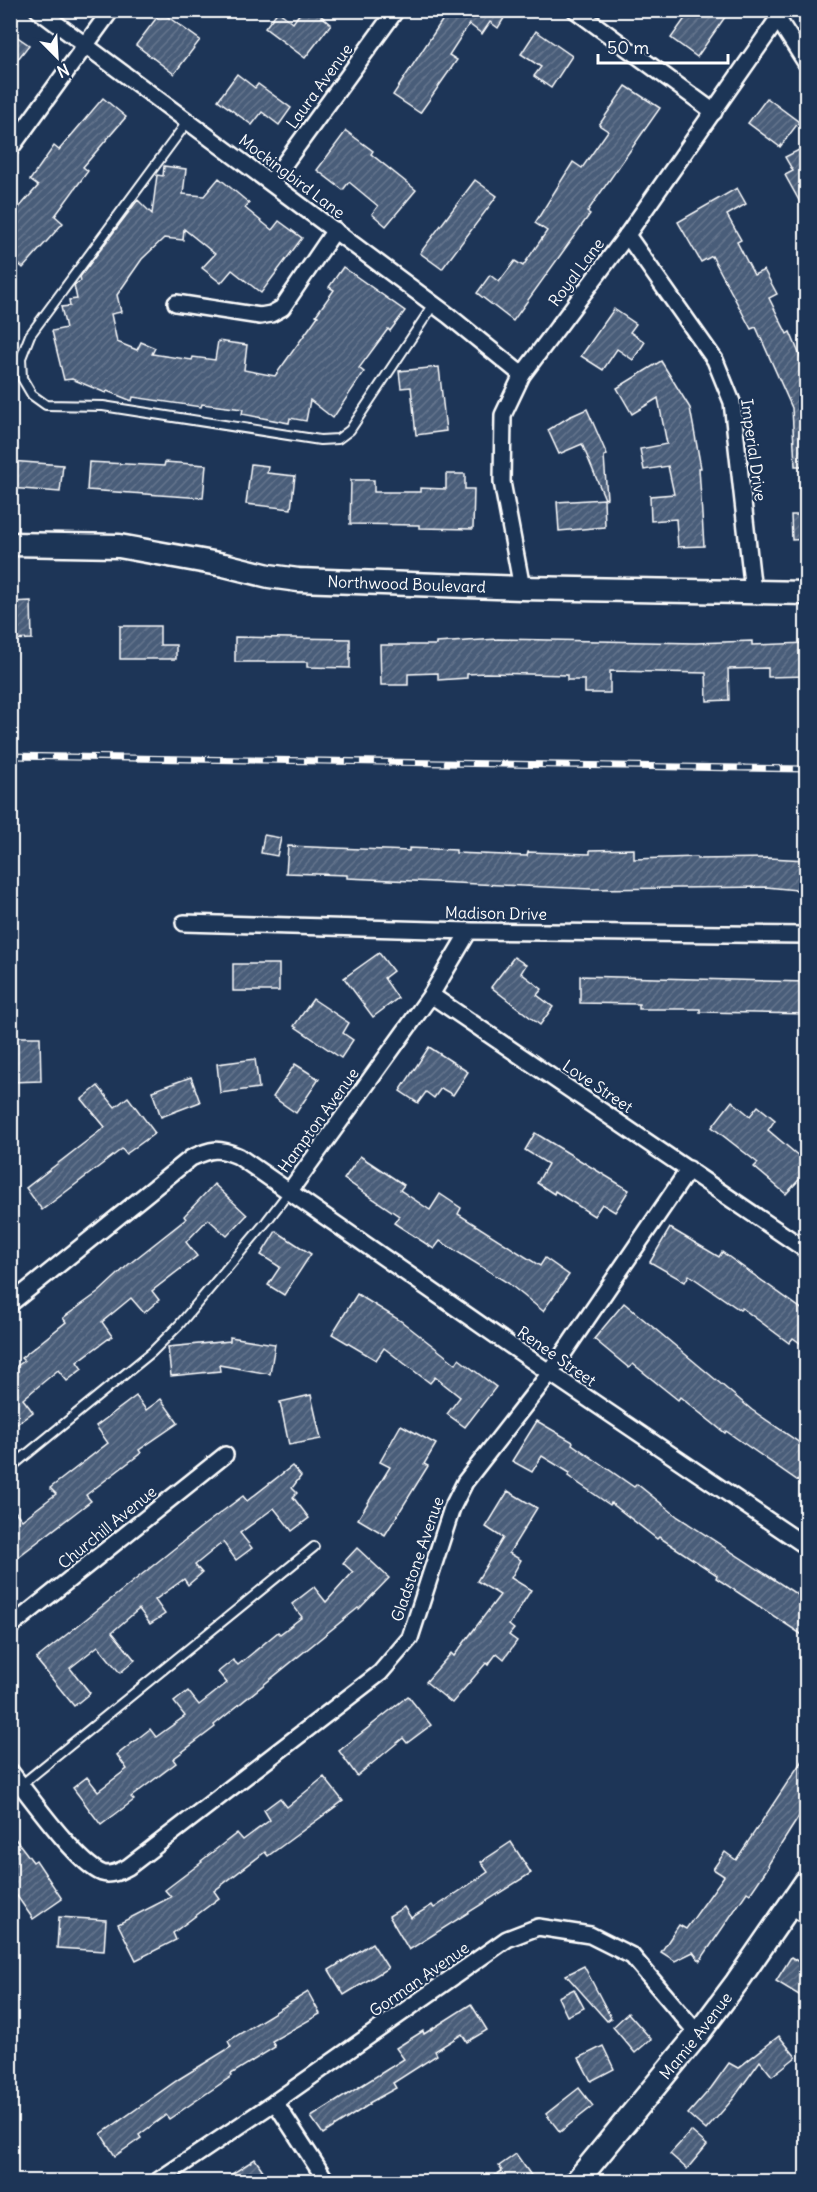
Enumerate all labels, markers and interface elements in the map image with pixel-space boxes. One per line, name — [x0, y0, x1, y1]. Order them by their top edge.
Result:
north arrow — [27, 27, 87, 87]
scale bar — [598, 27, 728, 65]
text: 50 m — [607, 36, 649, 59]
street label: Laura Avenue — [282, 40, 356, 132]
text: N — [54, 59, 72, 82]
street label: Mockingbird Lane — [235, 130, 349, 222]
street label: Royal Lane — [544, 234, 608, 310]
street label: Imperial Drive — [737, 398, 771, 502]
street label: Northwood Boulevard — [327, 571, 486, 597]
street label: Madison Drive — [445, 902, 547, 924]
street label: Love Street — [559, 1055, 637, 1117]
street label: Hampton Avenue — [273, 1064, 363, 1176]
street label: Renee Street — [514, 1322, 601, 1391]
street label: Churchill Avenue — [54, 1481, 160, 1573]
street label: Gladstone Avenue — [386, 1494, 448, 1624]
street label: Gorman Avenue — [365, 1937, 473, 2021]
street label: Mamie Avenue — [655, 1988, 736, 2083]

